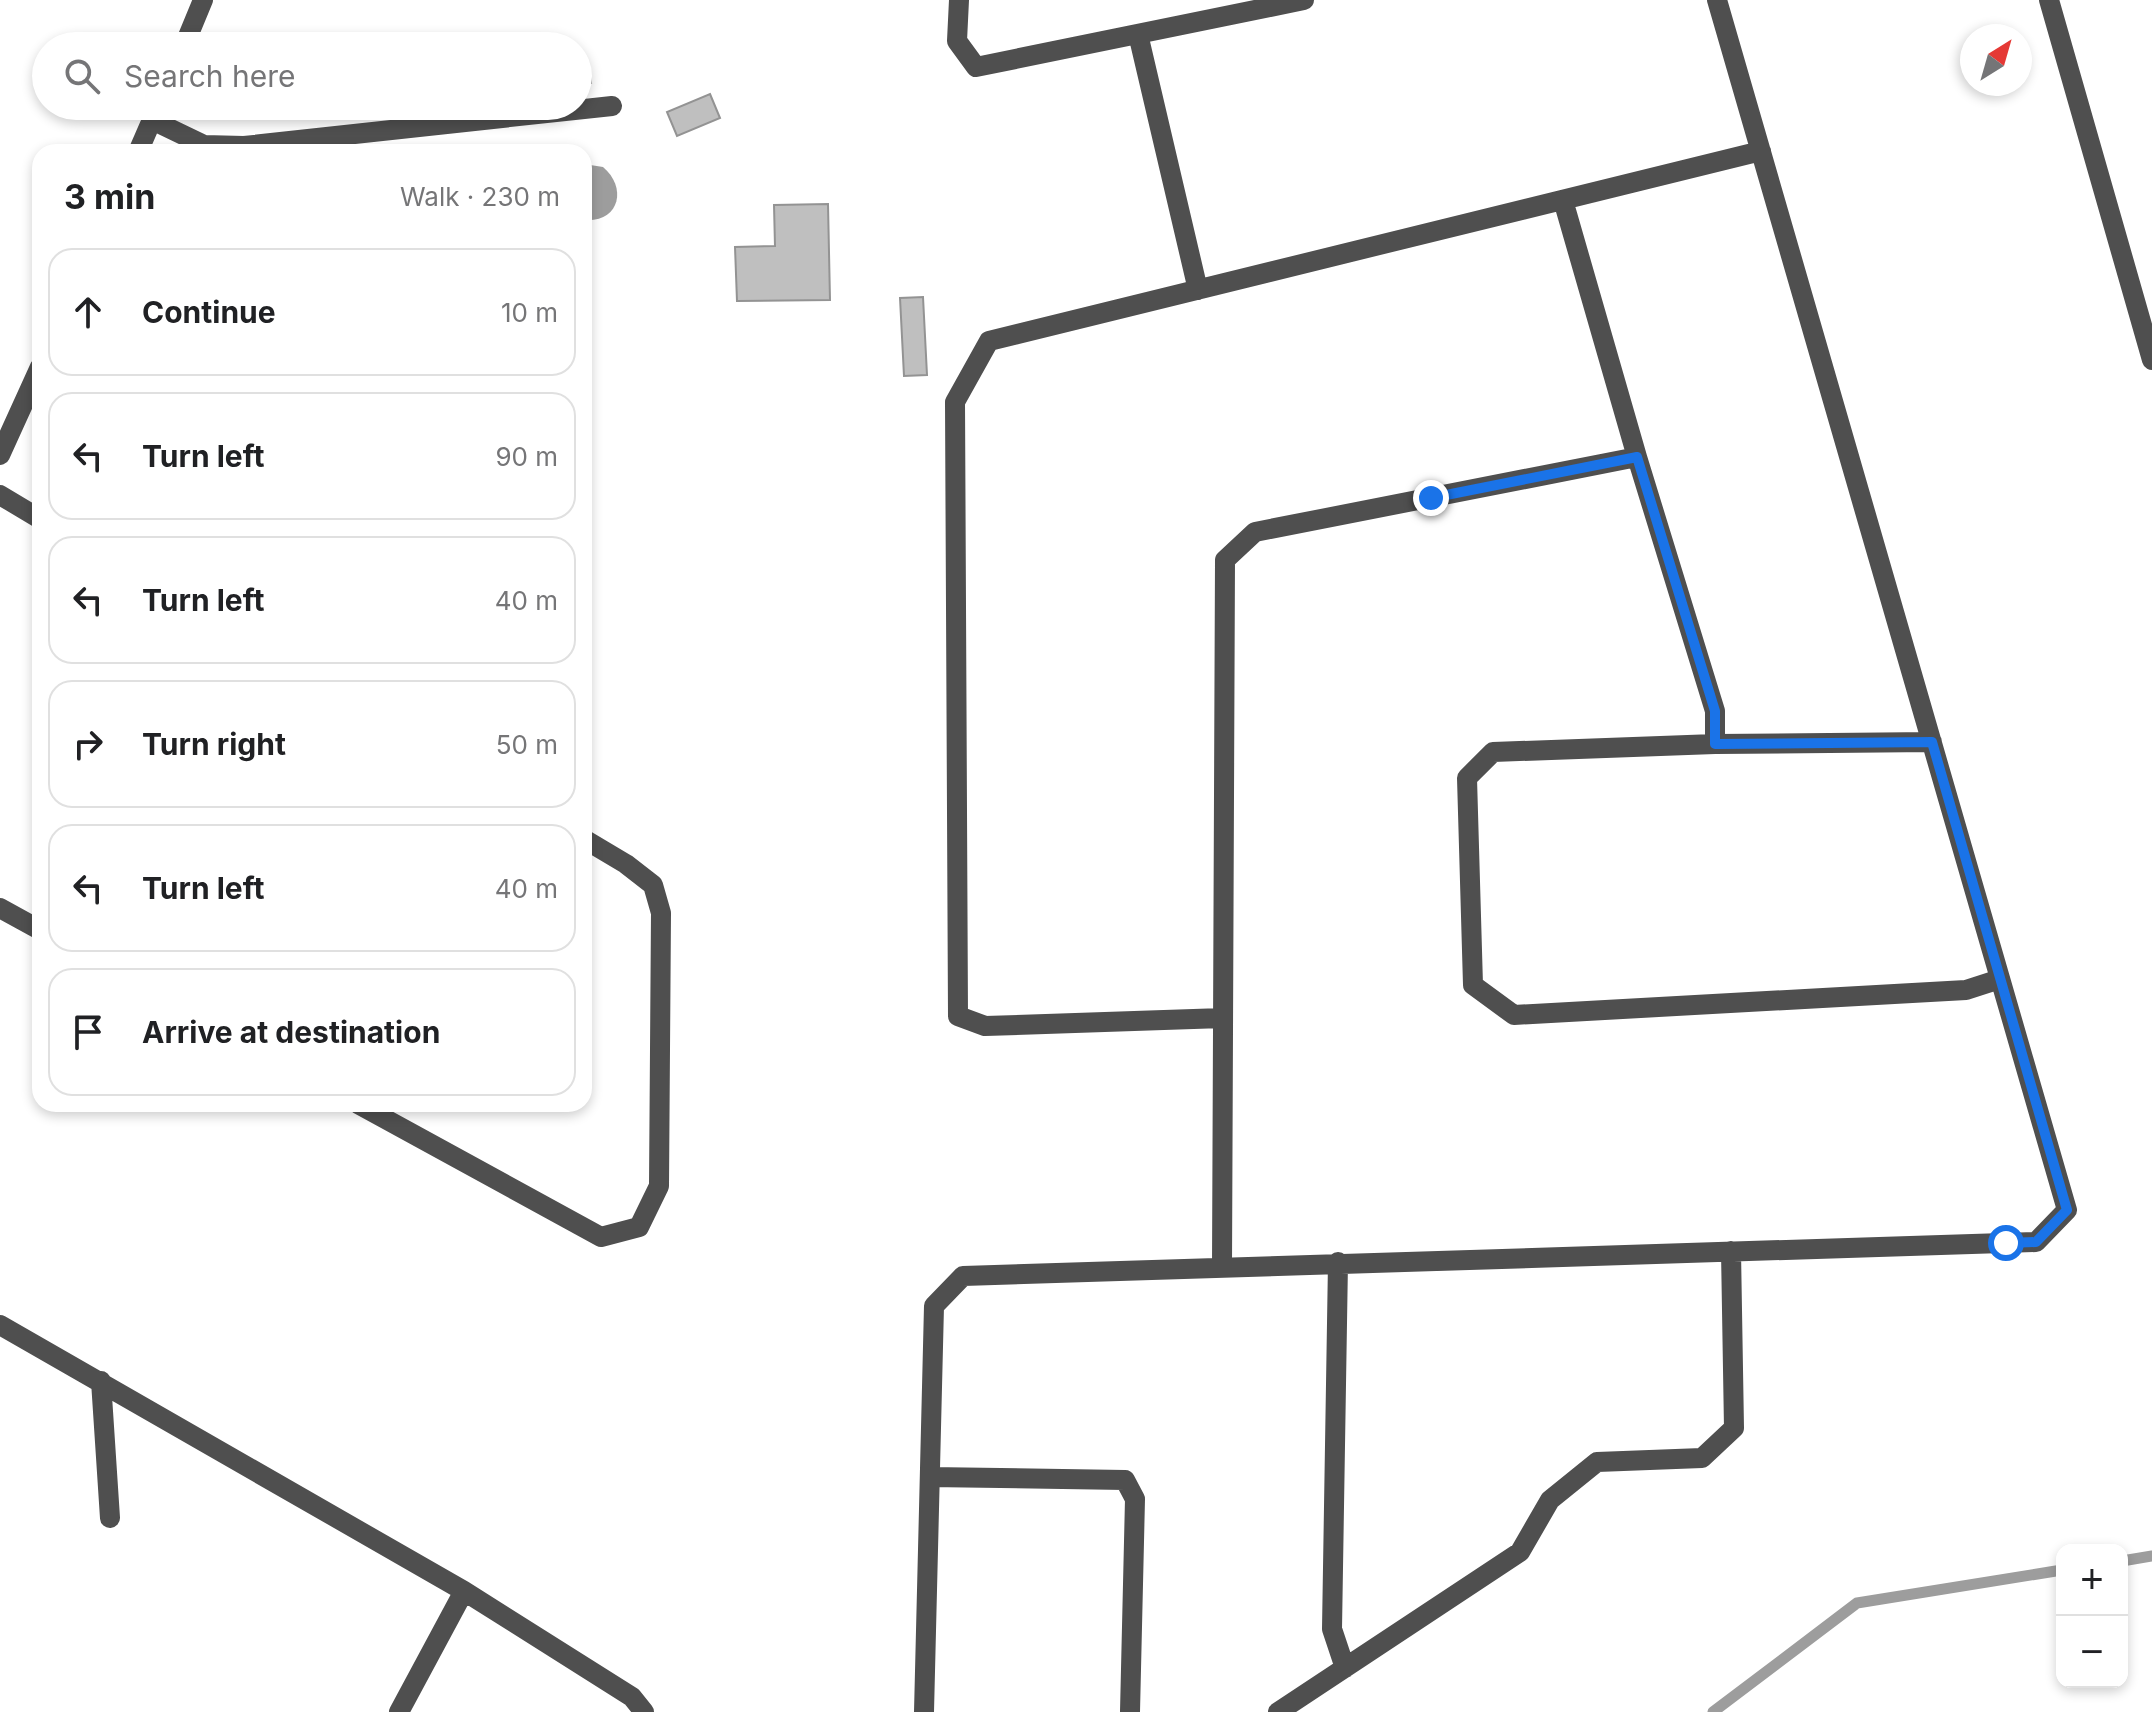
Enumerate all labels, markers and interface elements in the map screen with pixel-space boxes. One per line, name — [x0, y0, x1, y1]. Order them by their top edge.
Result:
north arrow — [1960, 24, 2032, 96]
search box — [32, 32, 592, 120]
icon: search — [60, 54, 104, 98]
text: Search here — [124, 58, 296, 94]
text: 3 min — [64, 176, 155, 217]
text: Walk · 230 m — [400, 181, 560, 212]
icon: ahead — [66, 290, 110, 334]
text: Continue — [142, 294, 276, 330]
text: 10 m — [501, 297, 558, 328]
icon: left — [66, 434, 110, 478]
text: Turn left — [142, 438, 264, 474]
text: 90 m — [495, 441, 558, 472]
route end — [1413, 480, 1449, 516]
icon: left — [66, 578, 110, 622]
text: Turn left — [142, 582, 264, 618]
text: 40 m — [495, 585, 558, 616]
icon: right — [66, 722, 110, 766]
text: Turn right — [142, 726, 286, 762]
text: 50 m — [496, 729, 558, 760]
icon: left — [66, 866, 110, 910]
text: Turn left — [142, 870, 264, 906]
text: 40 m — [495, 873, 558, 904]
icon: arrive — [66, 1010, 110, 1054]
text: Arrive at destination — [142, 1014, 440, 1050]
route start — [1988, 1225, 2024, 1261]
map controls — [2056, 1544, 2128, 1688]
button: + — [2056, 1544, 2128, 1616]
button: − — [2056, 1616, 2128, 1688]

